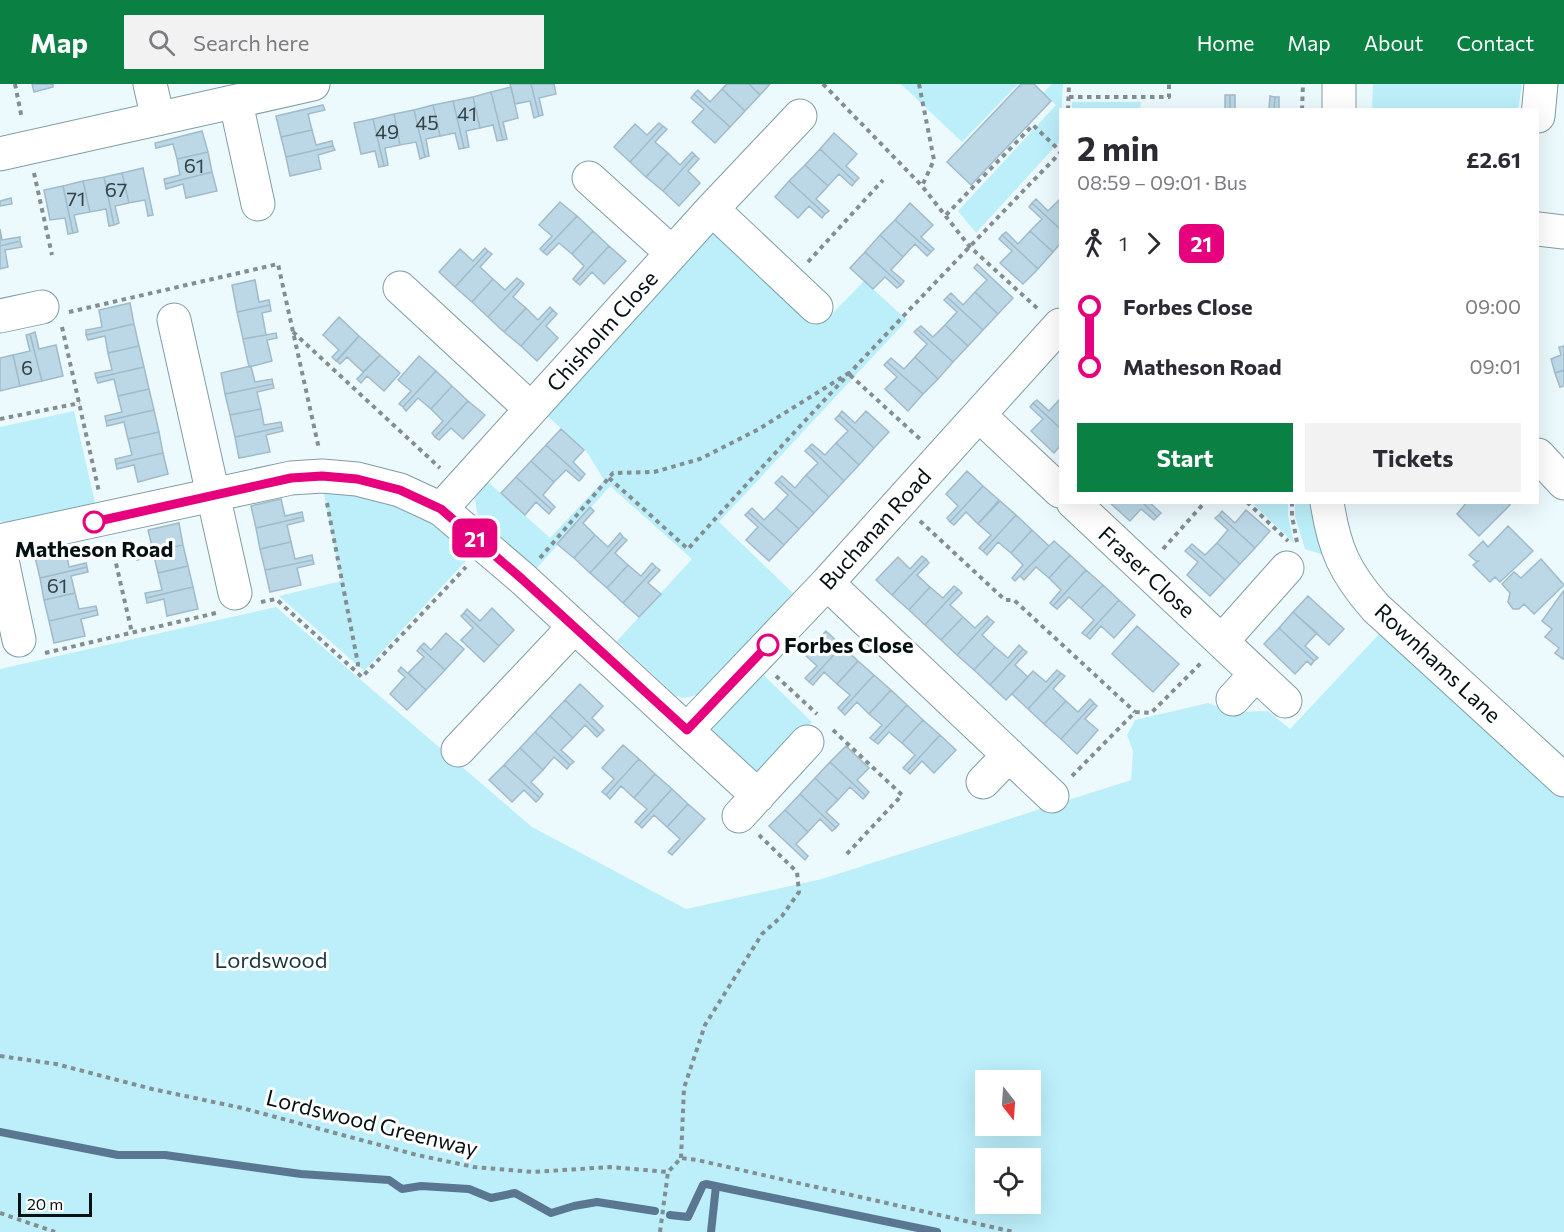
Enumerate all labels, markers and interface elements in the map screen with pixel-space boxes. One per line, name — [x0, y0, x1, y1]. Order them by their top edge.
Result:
search box — [124, 15, 544, 69]
text: Map — [30, 25, 88, 59]
icon: search — [145, 26, 178, 59]
text: Search here — [193, 29, 309, 56]
text: Home — [1197, 30, 1254, 55]
text: Map — [1287, 30, 1331, 55]
text: About — [1364, 30, 1423, 55]
text: Contact — [1456, 30, 1534, 55]
house number: 41 — [457, 101, 477, 125]
house number: 45 — [415, 110, 439, 134]
house number: 49 — [375, 119, 399, 143]
text: 2 min — [1077, 127, 1159, 168]
text: £2.61 — [1466, 146, 1521, 173]
house number: 61 — [184, 153, 204, 177]
text: 08:59 – 09:01 · Bus — [1077, 170, 1247, 194]
house number: 67 — [105, 177, 127, 201]
house number: 71 — [66, 186, 86, 210]
icon: walk — [1077, 227, 1110, 260]
icon: forward — [1137, 227, 1170, 260]
text: 1 — [1119, 231, 1128, 255]
text: 21 — [1191, 231, 1212, 256]
street label: Chisholm Close — [540, 265, 663, 397]
text: Forbes Close — [1123, 293, 1253, 320]
text: 09:00 — [1465, 294, 1521, 318]
text: Matheson Road — [1123, 353, 1282, 380]
text: 09:01 — [1469, 354, 1521, 378]
house number: 6 — [21, 355, 33, 379]
button: Start — [1077, 423, 1293, 492]
button: Tickets — [1305, 423, 1521, 492]
street label: Buchanan Road — [813, 462, 936, 595]
marker: Matheson Road — [83, 511, 105, 533]
line badge: 21 — [448, 518, 502, 558]
street label: Fraser Close — [1093, 520, 1201, 623]
text: 21 — [464, 526, 486, 551]
place label: Matheson Road — [15, 535, 173, 562]
house number: 61 — [47, 573, 67, 597]
street label: Rownhams Lane — [1370, 597, 1507, 728]
place label: Forbes Close — [784, 631, 914, 658]
marker: Forbes Close — [757, 634, 779, 656]
park label: Lordswood — [215, 946, 327, 973]
north arrow — [975, 1070, 1041, 1136]
map controls — [975, 1070, 1041, 1214]
street label: Lordswood Greenway — [263, 1083, 481, 1162]
button: locate — [975, 1148, 1041, 1214]
scale bar — [18, 1190, 92, 1218]
text: 20 m — [27, 1194, 63, 1213]

